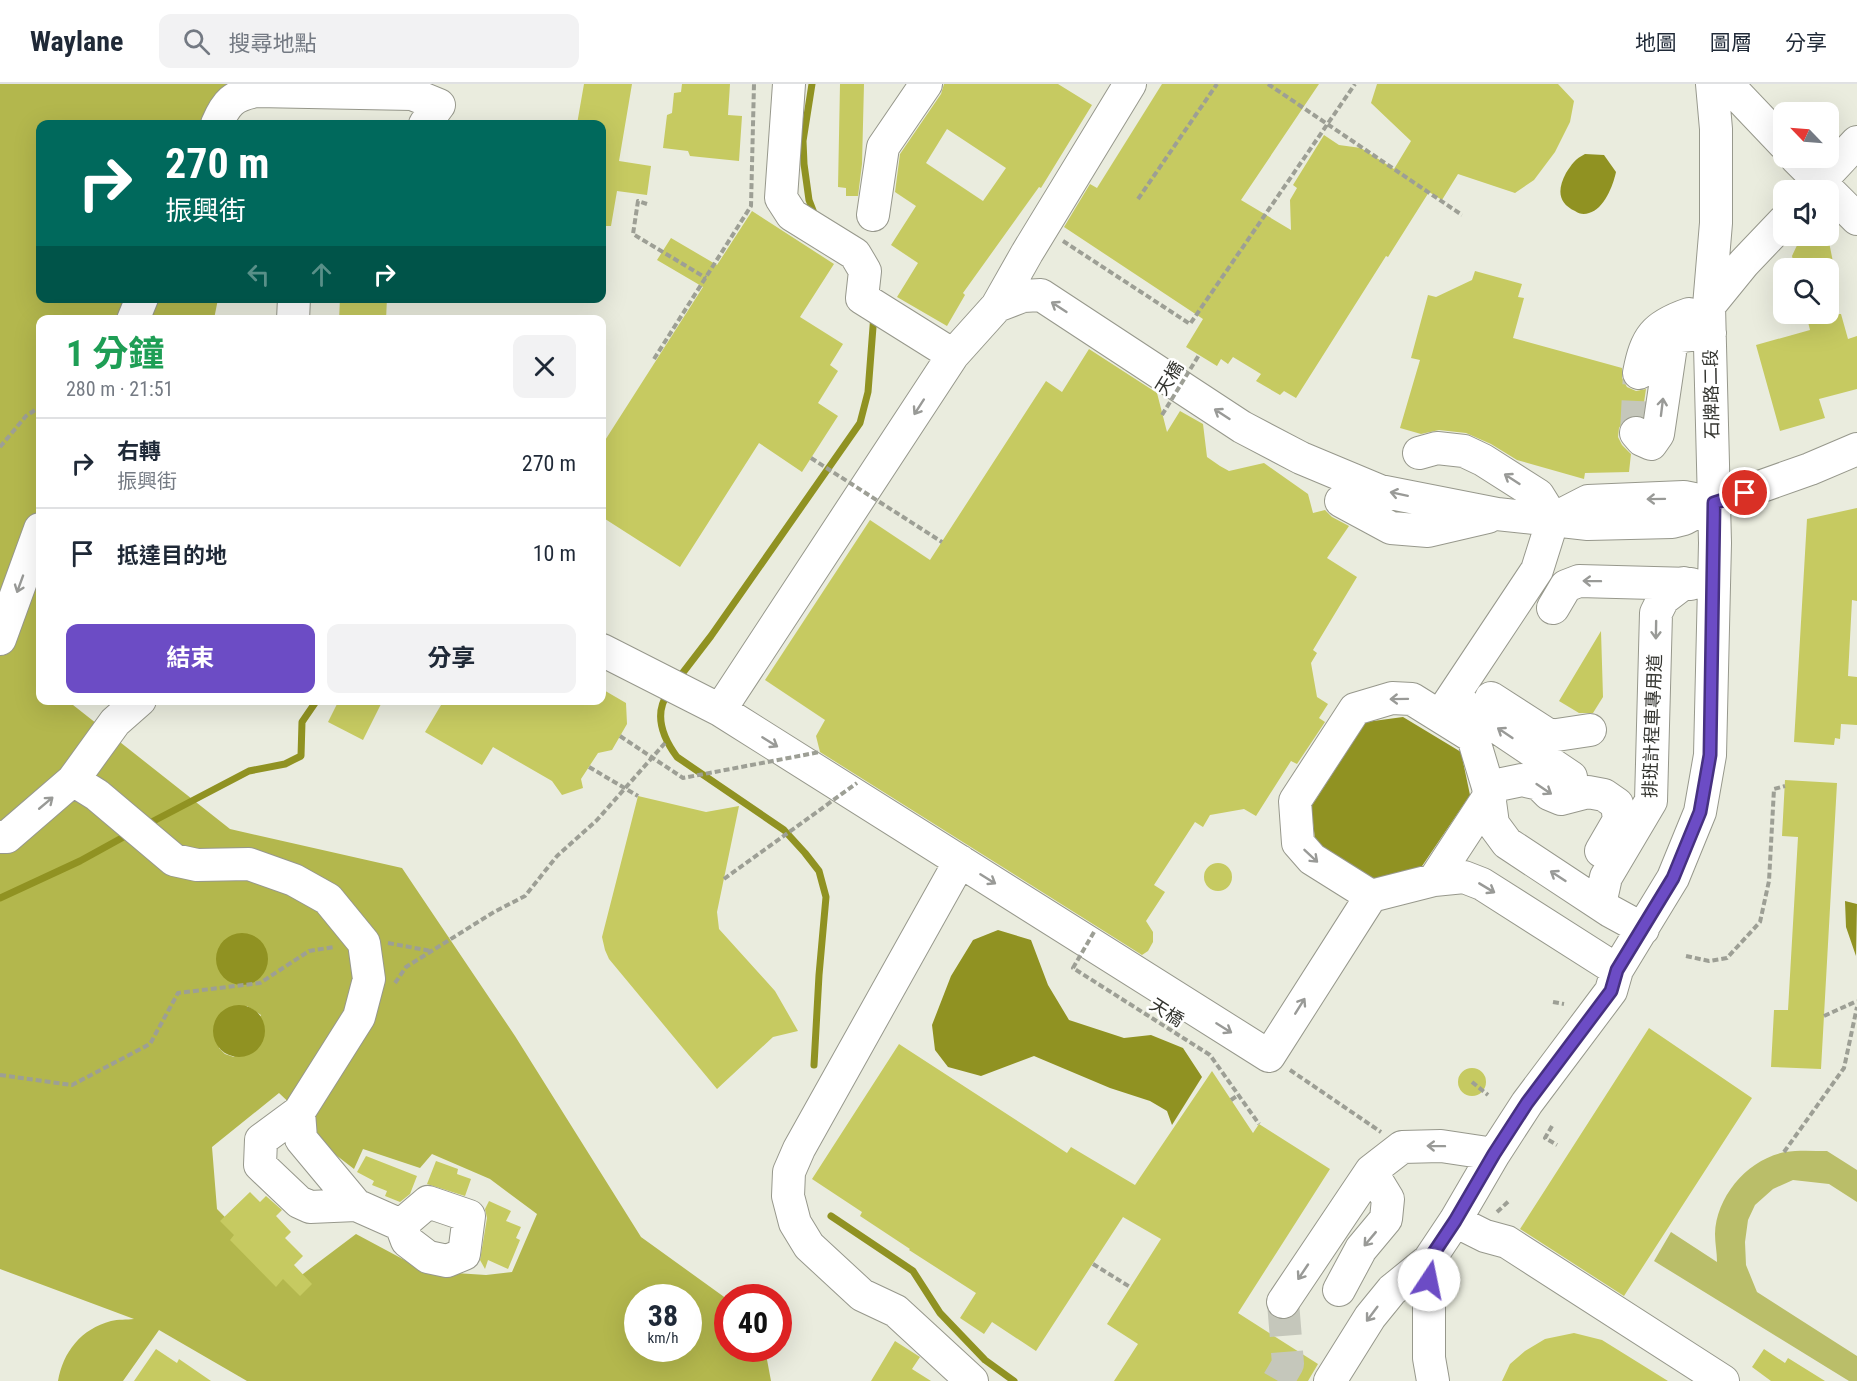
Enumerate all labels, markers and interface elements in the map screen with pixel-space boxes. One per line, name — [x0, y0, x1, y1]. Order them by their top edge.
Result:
search box — [159, 14, 579, 68]
text: Waylane — [30, 25, 123, 58]
icon: search — [180, 25, 213, 58]
text: 搜尋地點 — [228, 31, 316, 56]
text: 地圖 — [1635, 31, 1677, 55]
text: 圖層 — [1710, 31, 1752, 55]
text: 分享 — [1785, 31, 1827, 55]
north arrow — [1773, 102, 1839, 168]
map controls — [1773, 102, 1839, 324]
text: 270 m — [165, 139, 270, 188]
icon: right — [66, 144, 144, 222]
button: sound — [1773, 180, 1839, 246]
text: 振興街 — [165, 195, 246, 227]
icon: left — [242, 258, 275, 291]
icon: ahead — [305, 258, 338, 291]
icon: right — [368, 258, 401, 291]
button: search — [1773, 258, 1839, 324]
one-way arrow — [1051, 301, 1068, 313]
text: 1 分鐘 — [66, 333, 165, 375]
button: close — [513, 335, 576, 398]
street label: 石牌路二段 — [1700, 349, 1722, 439]
street label: 天橋 — [1151, 357, 1187, 399]
text: 280 m · 21:51 — [66, 377, 173, 401]
one-way arrow — [913, 398, 925, 415]
one-way arrow — [1656, 398, 1667, 418]
one-way arrow — [1214, 407, 1231, 419]
text: 右轉 — [117, 439, 161, 464]
icon: right — [66, 447, 99, 480]
text: 270 m — [522, 451, 576, 476]
pin — [1719, 467, 1770, 518]
text: 振興街 — [117, 469, 177, 493]
one-way arrow — [1504, 472, 1521, 485]
icon: arrive — [1728, 476, 1761, 509]
one-way arrow — [1389, 488, 1409, 499]
one-way arrow — [1647, 493, 1667, 505]
icon: arrive — [66, 537, 99, 570]
text: 10 m — [533, 541, 576, 566]
text: 抵達目的地 — [117, 543, 227, 568]
one-way arrow — [14, 574, 25, 593]
one-way arrow — [1582, 576, 1602, 587]
one-way arrow — [1650, 619, 1661, 639]
button: 結束 — [66, 624, 315, 693]
button: 分享 — [327, 624, 576, 693]
street label: 排班計程車專用道 — [1639, 654, 1665, 798]
one-way arrow — [1390, 693, 1410, 705]
one-way arrow — [1498, 727, 1514, 739]
one-way arrow — [761, 736, 778, 748]
one-way arrow — [1535, 783, 1551, 795]
one-way arrow — [38, 796, 53, 810]
one-way arrow — [1303, 849, 1318, 863]
one-way arrow — [1550, 869, 1567, 881]
one-way arrow — [979, 873, 996, 885]
one-way arrow — [1478, 883, 1495, 895]
street label: 天橋 — [1146, 993, 1188, 1031]
one-way arrow — [1294, 999, 1306, 1015]
one-way arrow — [1215, 1022, 1232, 1034]
one-way arrow — [1426, 1141, 1446, 1152]
one-way arrow — [1363, 1231, 1376, 1247]
position arrow — [1397, 1248, 1461, 1312]
one-way arrow — [1297, 1263, 1309, 1280]
speed limit sign: 40 — [714, 1284, 792, 1362]
text: 38 — [648, 1298, 678, 1333]
one-way arrow — [1366, 1306, 1379, 1322]
text: km/h — [648, 1329, 678, 1347]

